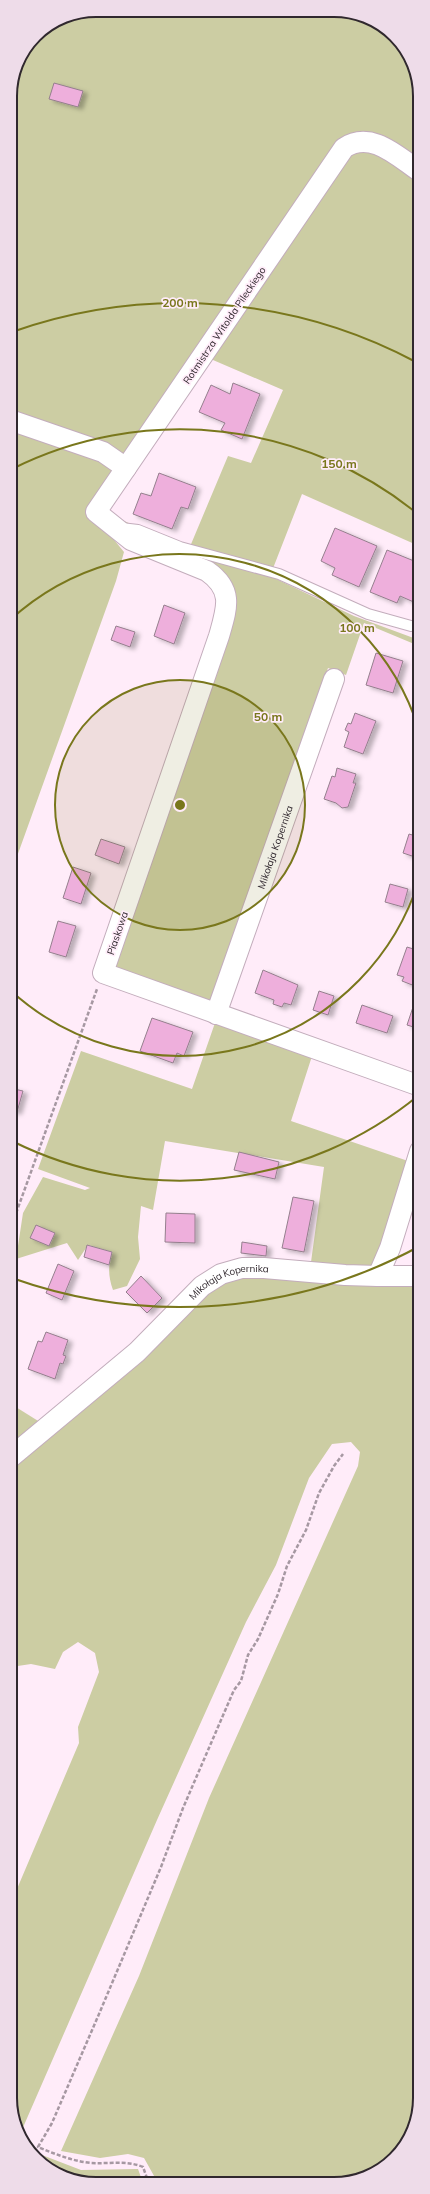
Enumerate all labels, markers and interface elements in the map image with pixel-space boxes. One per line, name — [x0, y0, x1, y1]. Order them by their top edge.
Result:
street label: Rotmistrza Witolda Pileckiego — [180, 264, 269, 387]
text: 200 m — [162, 295, 198, 310]
text: 150 m — [321, 456, 357, 471]
text: 100 m — [339, 620, 375, 635]
text: 50 m — [254, 709, 282, 724]
centre of rings — [173, 798, 187, 812]
street label: Mikołaja Kopernika — [255, 804, 296, 891]
street label: Piaskowa — [104, 910, 131, 957]
street label: Mikołaja Kopernika — [186, 1262, 269, 1303]

